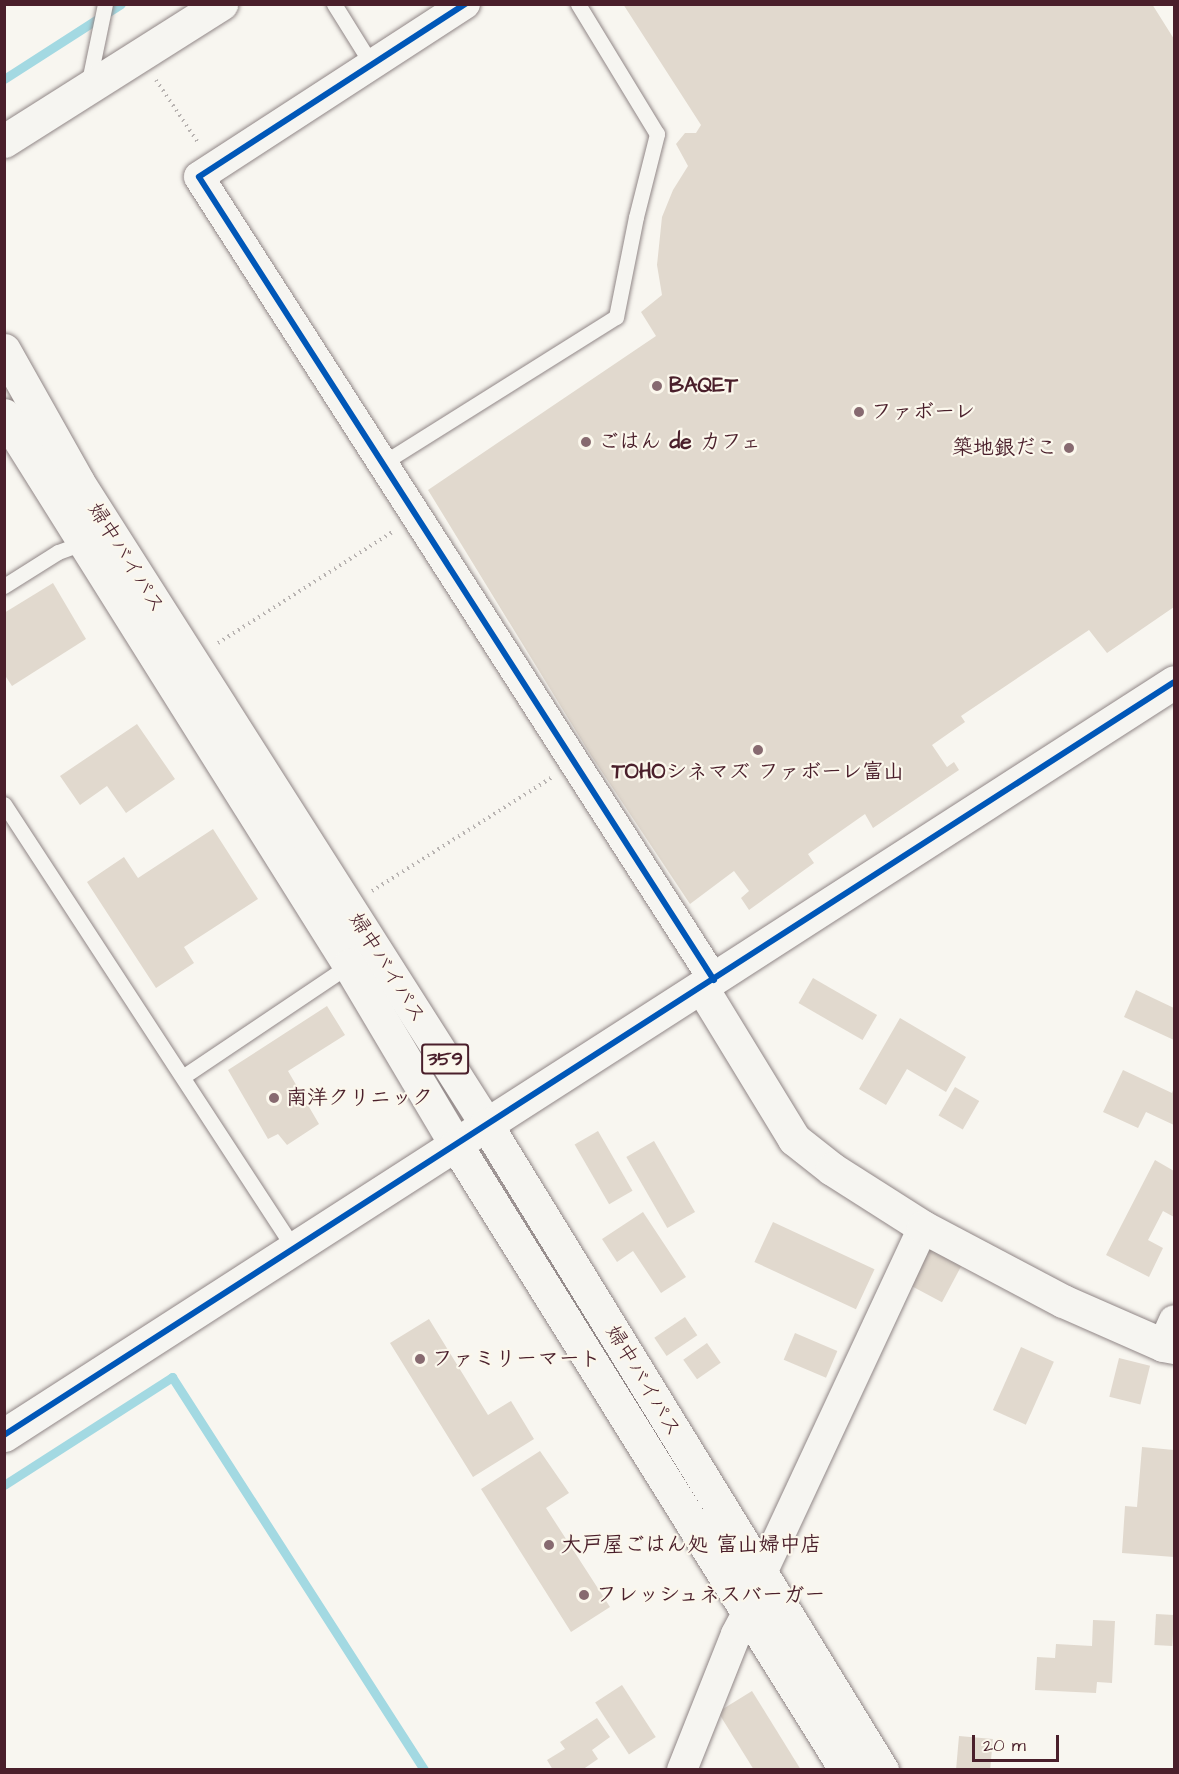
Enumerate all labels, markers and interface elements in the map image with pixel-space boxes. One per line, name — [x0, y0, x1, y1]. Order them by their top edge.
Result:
place label: BAQET — [669, 373, 738, 399]
marker: BAQET — [650, 379, 664, 393]
place label: ファボーレ — [871, 399, 976, 425]
marker: ファボーレ — [852, 405, 866, 419]
place label: ごはん de カフェ — [598, 429, 763, 455]
marker: ごはん de カフェ — [579, 435, 593, 449]
place label: 築地銀だこ — [952, 435, 1057, 461]
marker: 築地銀だこ — [1062, 441, 1076, 455]
street label: 婦中バイパス — [82, 498, 170, 618]
marker: TOHOシネマズ ファボーレ富山 — [751, 743, 765, 757]
place label: TOHOシネマズ ファボーレ富山 — [611, 759, 905, 785]
street label: 婦中バイパス — [343, 908, 431, 1028]
road number: 359 — [421, 1042, 469, 1076]
place label: 南洋クリニック — [286, 1085, 433, 1111]
marker: 南洋クリニック — [267, 1091, 281, 1105]
street label: 婦中バイパス — [600, 1321, 686, 1441]
place label: ファミリーマート — [432, 1346, 600, 1372]
marker: ファミリーマート — [413, 1352, 427, 1366]
place label: 大戸屋ごはん処 富山婦中店 — [561, 1532, 821, 1558]
marker: 大戸屋ごはん処 富山婦中店 — [542, 1538, 556, 1552]
place label: フレッシュネスバーガー — [596, 1582, 827, 1608]
marker: フレッシュネスバーガー — [577, 1588, 591, 1602]
scale bar — [975, 1723, 1062, 1761]
text: 20 m — [983, 1733, 1026, 1758]

